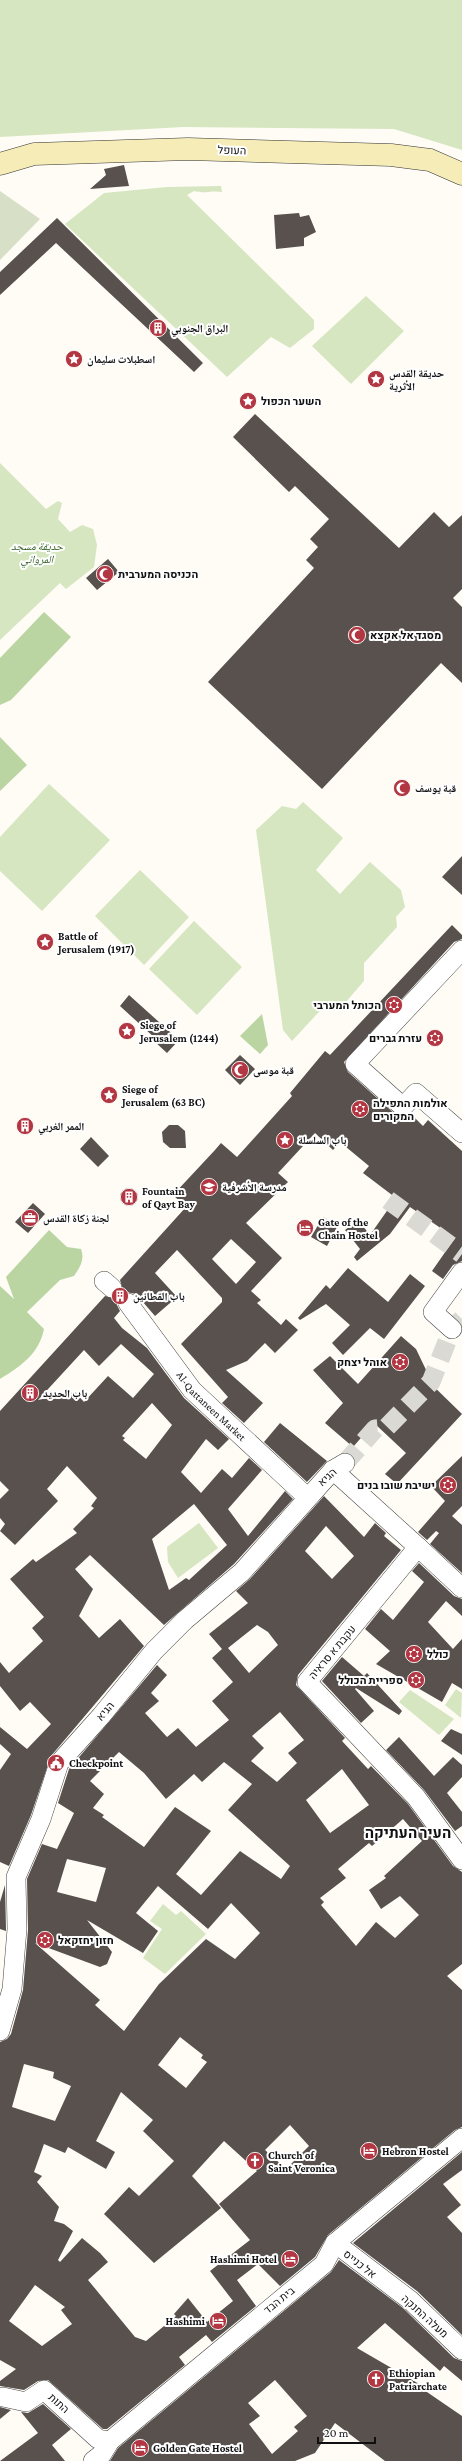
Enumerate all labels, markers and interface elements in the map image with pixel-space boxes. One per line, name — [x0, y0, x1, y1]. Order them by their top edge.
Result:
street label: העופל — [217, 144, 247, 156]
building icon: البراق الجنوبي — [148, 318, 168, 338]
place label: البراق الجنوبي — [171, 322, 228, 337]
place icon: اسطبلات سليمان — [64, 349, 84, 369]
place label: اسطبلات سليمان — [87, 353, 155, 367]
place label: حديقة القدس الأثرية — [389, 367, 444, 393]
place icon: حديقة القدس الأثرية — [366, 369, 386, 389]
place icon: השער הכפול — [238, 391, 258, 411]
place label: השער הכפול — [261, 395, 321, 407]
park label: حديقة مسجد المرواني — [11, 540, 64, 568]
mosque icon: הכניסה המערבית — [95, 564, 115, 584]
place label: הכניסה המערבית — [118, 568, 198, 580]
mosque icon: מסגד אל אקצא — [347, 625, 367, 645]
place label: מסגד אל אקצא — [370, 629, 441, 641]
mosque icon: قبة يوسف — [392, 778, 412, 798]
place label: قبة يوسف — [415, 782, 456, 795]
place label: Battle of Jerusalem (1917) — [57, 930, 135, 956]
place icon: Battle of Jerusalem (1917) — [35, 932, 55, 952]
synagogue icon: הכותל המערבי — [384, 995, 404, 1015]
place label: הכותל המערבי — [313, 999, 381, 1011]
place label: Siege of Jerusalem (1244) — [139, 1019, 219, 1045]
place icon: Siege of Jerusalem (1244) — [117, 1021, 137, 1041]
synagogue icon: עזרת גברים — [425, 1028, 445, 1048]
place label: עזרת גברים — [369, 1032, 422, 1044]
mosque icon: قبة موسى — [230, 1060, 250, 1080]
place label: قبة موسى — [253, 1064, 294, 1078]
place label: Siege of Jerusalem (63 BC) — [121, 1083, 206, 1109]
place icon: Siege of Jerusalem (63 BC) — [99, 1085, 119, 1105]
place label: אולמות התפילה המקורים — [373, 1097, 448, 1122]
synagogue icon: אולמות התפילה המקורים — [350, 1099, 370, 1119]
building icon: الممر الغربي — [15, 1116, 35, 1136]
place label: الممر الغربي — [38, 1120, 84, 1135]
place icon: باب السلسلة — [275, 1130, 295, 1150]
place label: باب السلسلة — [298, 1134, 347, 1147]
school or university icon: مدرسة الأشرفية — [199, 1177, 219, 1197]
place label: مدرسة الأشرفية — [222, 1181, 287, 1194]
place label: Fountain of Qayt Bay — [142, 1185, 196, 1210]
building icon: Fountain of Qayt Bay — [119, 1187, 139, 1207]
office icon: لجنة زكاة القدس — [20, 1208, 40, 1228]
place label: لجنة زكاة القدس — [43, 1212, 109, 1226]
place label: Gate of the Chain Hostel — [318, 1216, 379, 1241]
hotel icon: Gate of the Chain Hostel — [295, 1218, 315, 1238]
building icon: باب القطانين — [110, 1286, 130, 1306]
place label: باب القطانين — [133, 1290, 185, 1304]
synagogue icon: אוהל יצחק — [390, 1352, 410, 1372]
place label: אוהל יצחק — [337, 1356, 387, 1368]
street label: Al-Qattaneen Market — [174, 1369, 249, 1443]
building icon: باب الحديد — [20, 1383, 40, 1403]
place label: باب الحديد — [43, 1387, 87, 1400]
street label: הגיא — [315, 1465, 339, 1489]
synagogue icon: ישיבת שובו בנים — [438, 1475, 458, 1495]
place label: ישיבת שובו בנים — [357, 1479, 435, 1491]
street label: עקבת א סראיה — [306, 1623, 358, 1681]
synagogue icon: כולל — [404, 1644, 424, 1664]
place label: כולל — [427, 1648, 448, 1660]
synagogue icon: ספריית הכולל — [406, 1670, 426, 1690]
place label: ספריית הכולל — [338, 1674, 403, 1686]
street label: הגיא — [94, 1699, 116, 1723]
public building icon: Checkpoint — [46, 1753, 66, 1773]
place label: Checkpoint — [69, 1757, 123, 1769]
district label: העיר העתיקה — [365, 1825, 451, 1841]
synagogue icon: חזון יחזקאל — [35, 1930, 55, 1950]
place label: חזון יחזקאל — [58, 1934, 114, 1946]
hotel icon: Hebron Hostel — [359, 2141, 379, 2161]
place label: Hebron Hostel — [382, 2145, 450, 2157]
place label: Church of Saint Veronica — [268, 2149, 336, 2174]
church icon: Church of Saint Veronica — [245, 2151, 265, 2171]
street label: אל כנייס — [341, 2247, 379, 2281]
hotel icon: Hashimi Hotel — [280, 2249, 300, 2269]
place label: Hashimi Hotel — [210, 2253, 278, 2265]
street label: בית הבד — [261, 2284, 297, 2316]
street label: מעלה החנקה — [399, 2292, 451, 2340]
hotel icon: Hashimi — [208, 2311, 228, 2331]
place label: Hashimi — [166, 2315, 206, 2327]
place label: Ethiopian Patriarchate — [389, 2367, 447, 2392]
church icon: Ethiopian Patriarchate — [366, 2369, 386, 2389]
street label: התות — [46, 2391, 72, 2415]
scale bar — [318, 2419, 375, 2445]
text: 20 m — [324, 2426, 349, 2440]
hotel icon: Golden Gate Hostel — [130, 2438, 150, 2458]
place label: Golden Gate Hostel — [153, 2442, 243, 2454]

